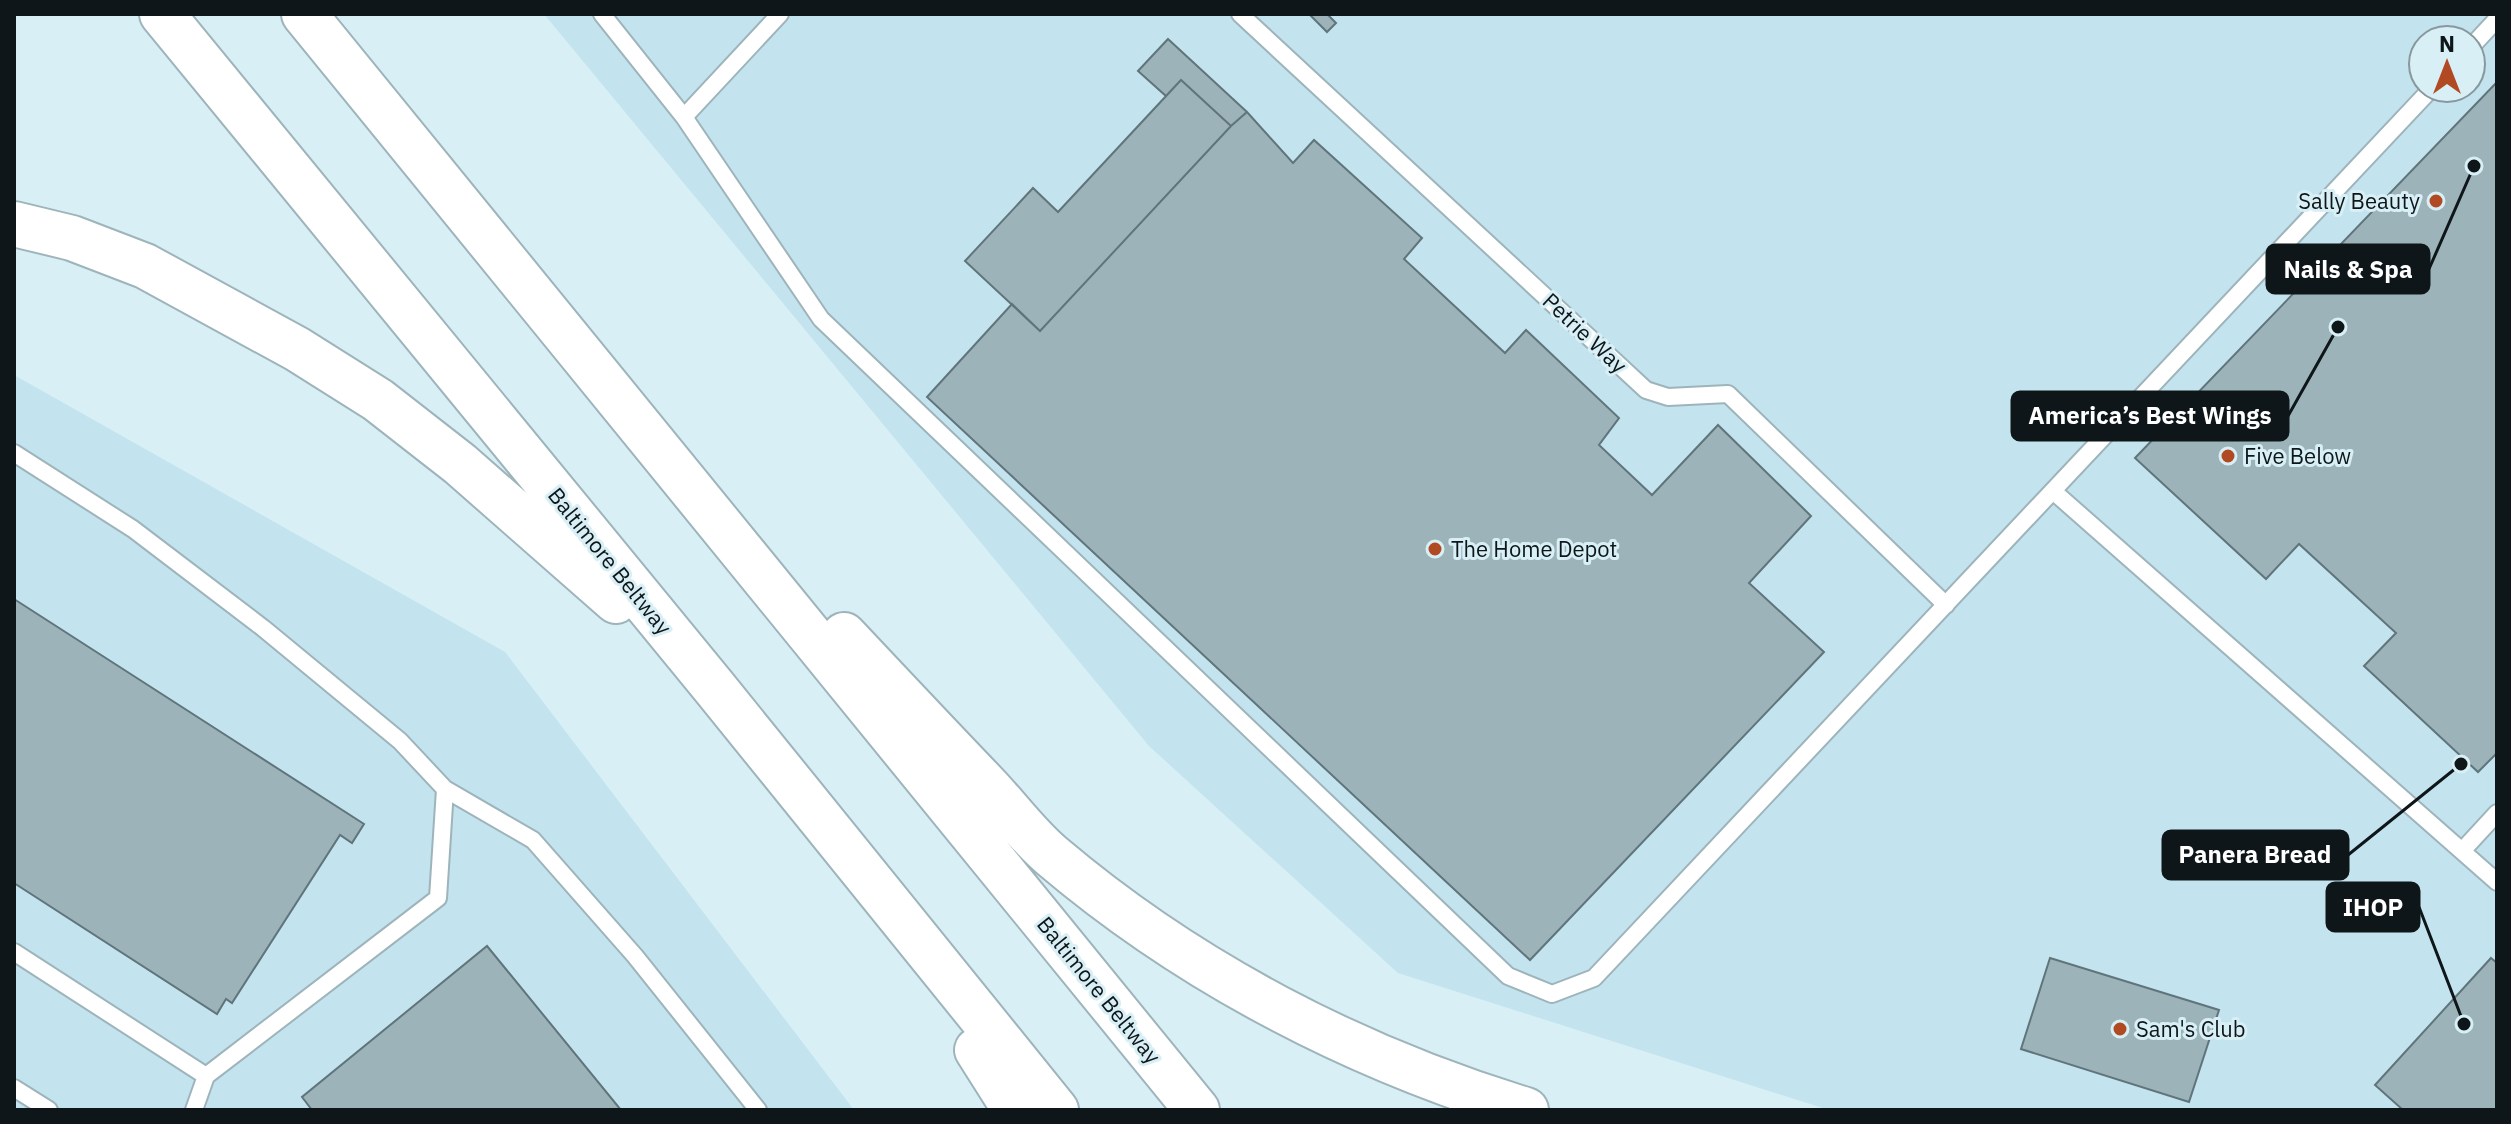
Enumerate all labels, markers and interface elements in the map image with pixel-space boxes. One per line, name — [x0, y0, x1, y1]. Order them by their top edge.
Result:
north arrow — [2407, 24, 2487, 104]
text: N — [2439, 29, 2455, 58]
place label: Sally Beauty — [2298, 186, 2420, 215]
marker: Sally Beauty — [2427, 192, 2445, 210]
callout: Nails & Spa — [2267, 245, 2429, 293]
text: Nails & Spa — [2283, 253, 2413, 285]
street label: Petrie Way — [1537, 286, 1634, 379]
callout: America’s Best Wings — [2012, 392, 2288, 440]
text: America’s Best Wings — [2028, 399, 2272, 431]
place label: Five Below — [2244, 441, 2351, 470]
marker: Five Below — [2219, 447, 2237, 465]
street label: Baltimore Beltway — [542, 481, 679, 640]
place label: The Home Depot — [1451, 534, 1617, 563]
marker: The Home Depot — [1426, 540, 1444, 558]
callout: Panera Bread — [2163, 831, 2348, 879]
text: Panera Bread — [2179, 838, 2331, 870]
callout: IHOP — [2327, 883, 2419, 931]
text: IHOP — [2343, 891, 2403, 923]
street label: Baltimore Beltway — [1031, 910, 1168, 1069]
place label: Sam's Club — [2136, 1014, 2246, 1043]
marker: Sam's Club — [2111, 1020, 2129, 1038]

